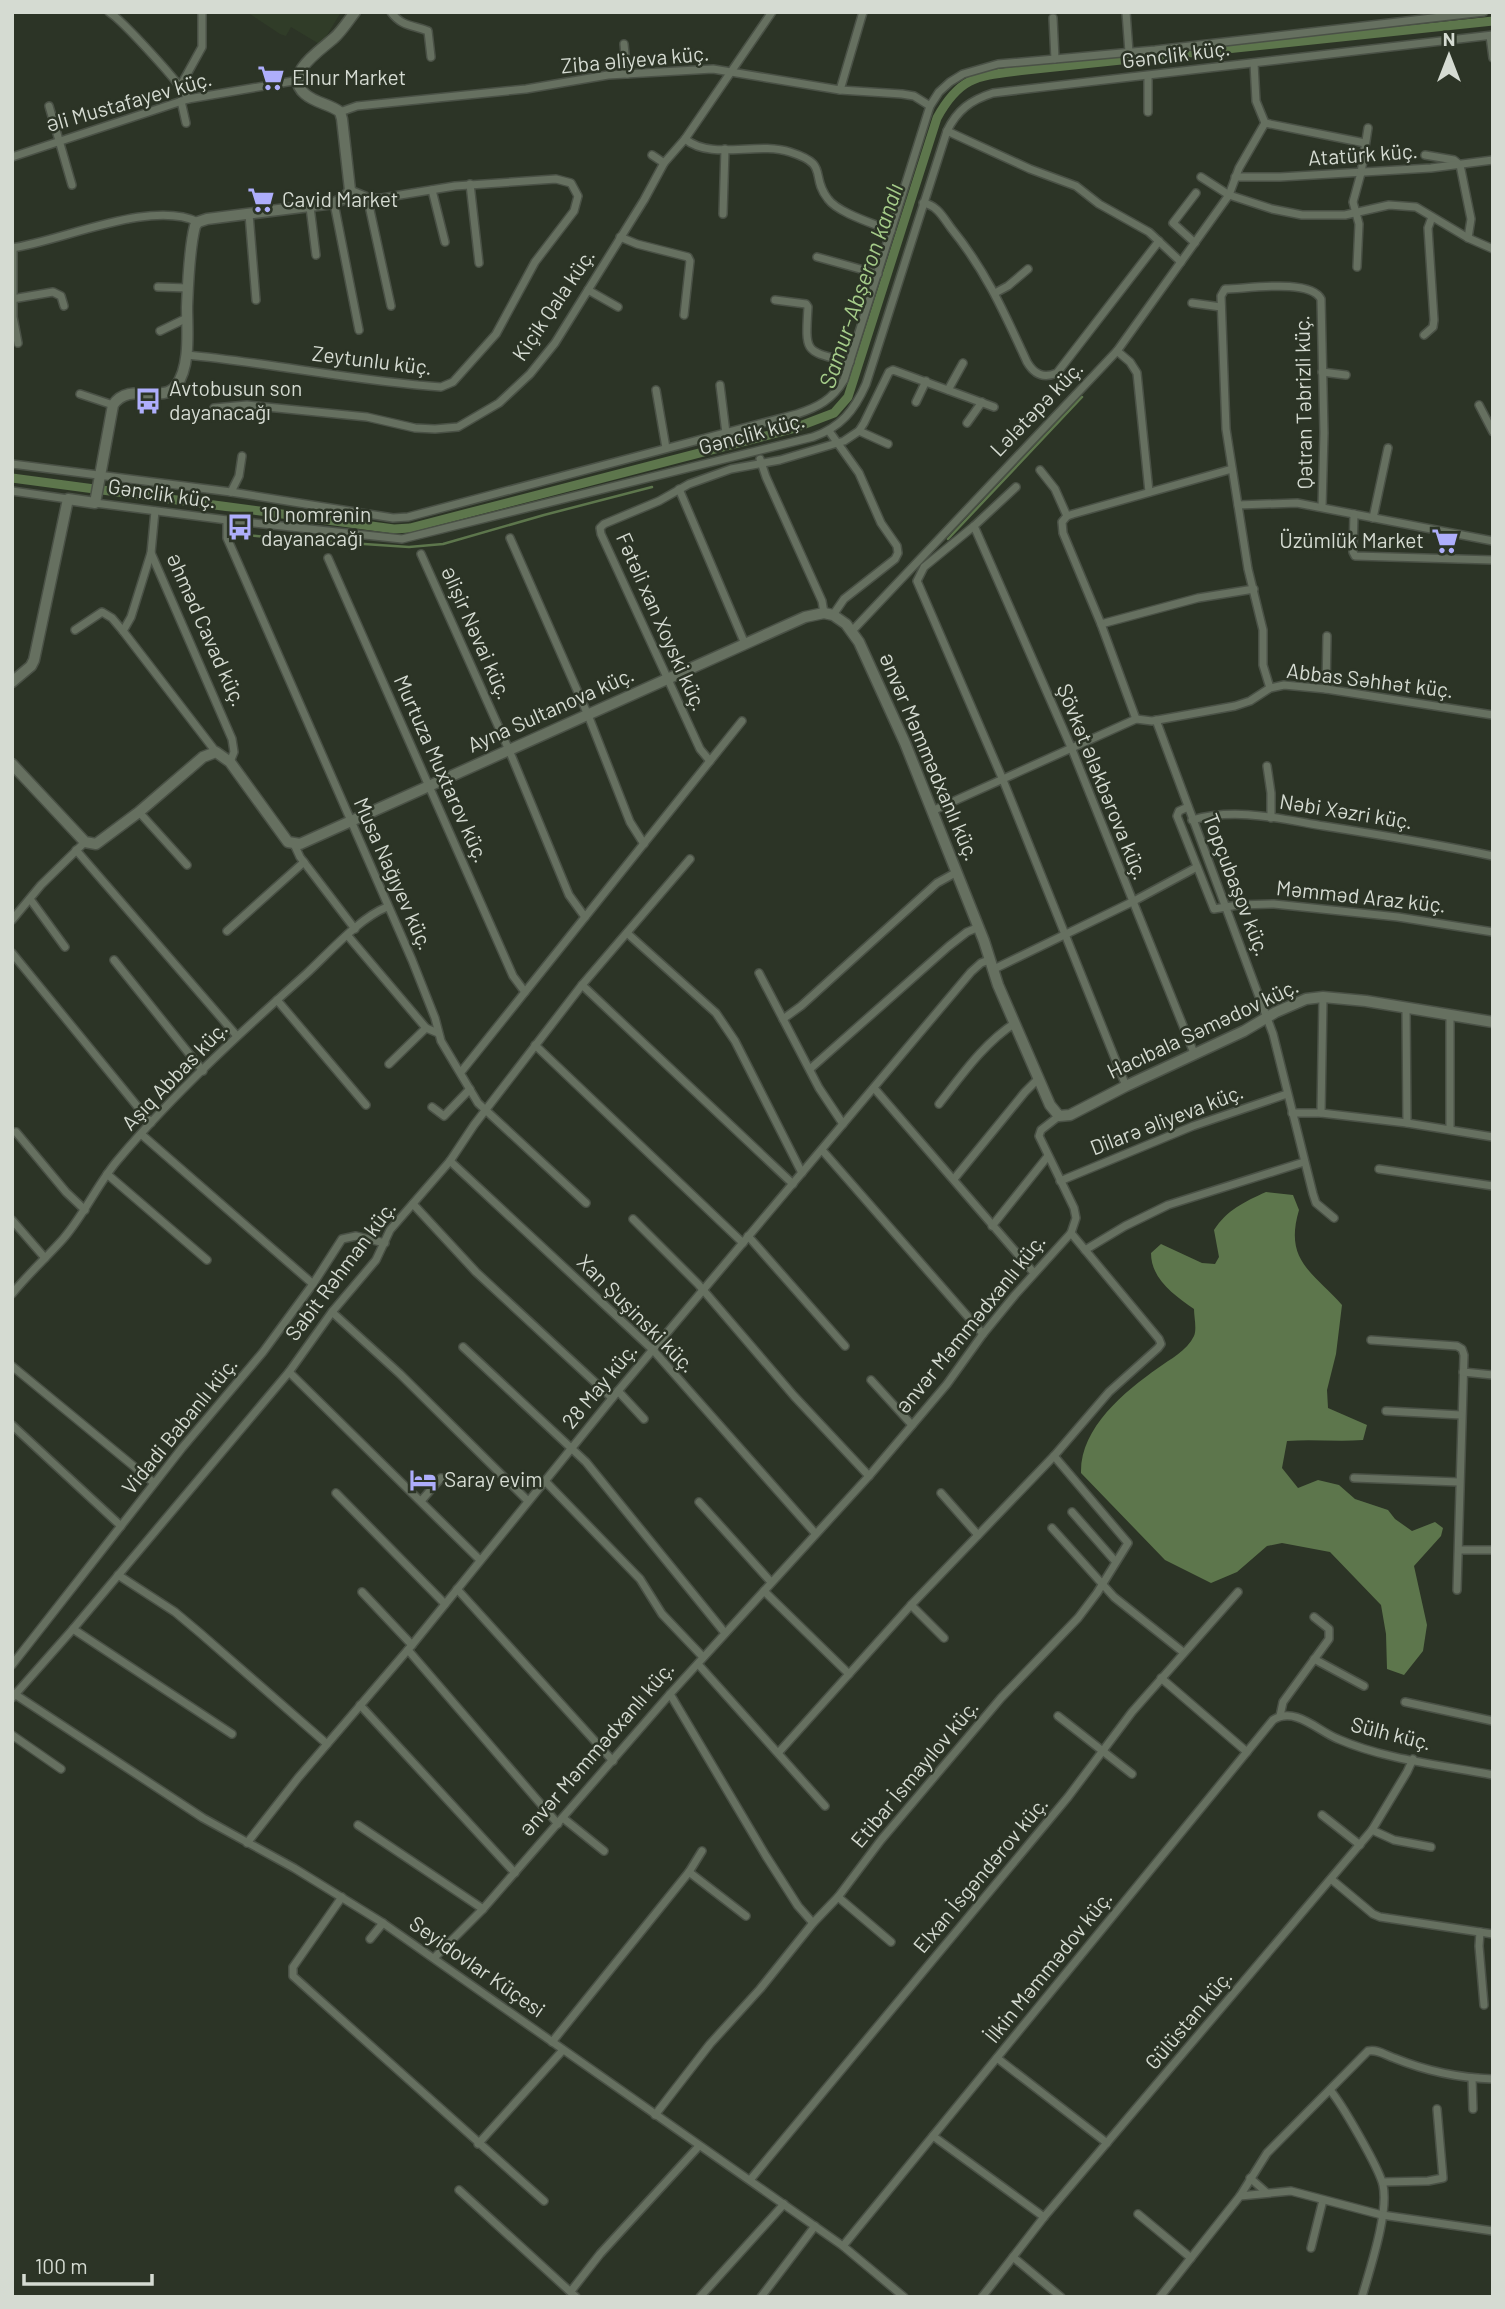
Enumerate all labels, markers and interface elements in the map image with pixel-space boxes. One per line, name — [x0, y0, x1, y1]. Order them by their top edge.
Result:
north arrow — [1414, 21, 1484, 91]
text: N — [1443, 27, 1455, 50]
street label: Gənclik küç. — [1120, 34, 1231, 73]
street label: Ziba Əliyeva küç. — [560, 40, 710, 77]
supermarket icon: Elnur Market — [256, 63, 286, 93]
place label: Elnur Market — [292, 64, 406, 89]
street label: Əli Mustafayev küç. — [43, 65, 214, 136]
street label: Atatürk küç. — [1307, 137, 1419, 170]
water label: Samur-Abşeron kanalı — [812, 179, 908, 392]
supermarket icon: Cavid Market — [246, 185, 276, 215]
place label: Cavid Market — [282, 186, 398, 211]
street label: Kiçik Qala küç. — [506, 243, 599, 365]
street label: Qətran Təbrizli küç. — [1288, 315, 1317, 489]
street label: Zeytunlu küç. — [311, 340, 434, 379]
street label: Lələtəpə küç. — [984, 355, 1088, 461]
place label: Avtobusun son dayanacağı — [169, 375, 302, 424]
bus stop icon: Avtobusun son dayanacağı — [133, 386, 163, 416]
street label: Gənclik küç. — [696, 406, 808, 459]
street label: Gənclik küç. — [106, 473, 218, 512]
place label: 10 nomrənin dayanacağı — [261, 501, 371, 550]
bus stop icon: 10 nomrənin dayanacağı — [225, 512, 255, 542]
supermarket icon: Üzümlük Market — [1430, 526, 1460, 556]
place label: Üzümlük Market — [1279, 527, 1424, 552]
street label: Fətəli xan Xoyski küç. — [612, 528, 713, 715]
street label: Əhməd Cavad küç. — [162, 549, 252, 710]
street label: Əlişir Nəvai küç. — [437, 562, 518, 703]
street label: Ənvər Məmmədxanlı küç. — [875, 649, 986, 864]
street label: Abbas Səhhət küç. — [1285, 657, 1455, 702]
street label: Ayna Sultanova küç. — [463, 661, 638, 757]
street label: Murtuza Muxtarov küç. — [390, 671, 495, 866]
street label: Şövkət Ələkbərova küç. — [1053, 680, 1154, 883]
street label: Nəbi Xəzri küç. — [1278, 788, 1415, 833]
street label: Musa Nağıyev küç. — [350, 793, 439, 954]
street label: Topçubaşov küç. — [1199, 809, 1276, 959]
street label: Məmməd Araz küç. — [1275, 874, 1447, 917]
street label: Hacıbala Səmədov küç. — [1103, 972, 1302, 1083]
street label: Aşıq Abbas küç. — [116, 1015, 232, 1135]
street label: Dilarə Əliyeva küç. — [1086, 1078, 1247, 1159]
street label: Sabit Rəhman küç. — [279, 1195, 401, 1345]
street label: Ənvər Məmmədxanlı küç. — [890, 1228, 1050, 1418]
street label: Xan Şuşinski küç. — [573, 1249, 701, 1377]
street label: 28 May küç. — [556, 1337, 642, 1433]
street label: Vidadi Babanlı küç. — [116, 1351, 242, 1499]
hotel icon: Saray evim — [408, 1465, 438, 1495]
place label: Saray evim — [444, 1466, 543, 1491]
street label: Ənvər Məmmədxanlı küç. — [513, 1655, 679, 1841]
street label: Etibar İsmayılov küç. — [845, 1694, 983, 1852]
street label: Sülh küç. — [1349, 1710, 1434, 1755]
street label: Elxan İsgəndərov küç. — [907, 1791, 1053, 1957]
street label: İlkin Məmmədov küç. — [979, 1885, 1117, 2047]
street label: Seyidovlar Küçesi — [405, 1910, 550, 2022]
street label: Gülüstan küç. — [1139, 1964, 1237, 2074]
scale bar — [24, 2242, 152, 2286]
text: 100 m — [35, 2253, 88, 2278]

